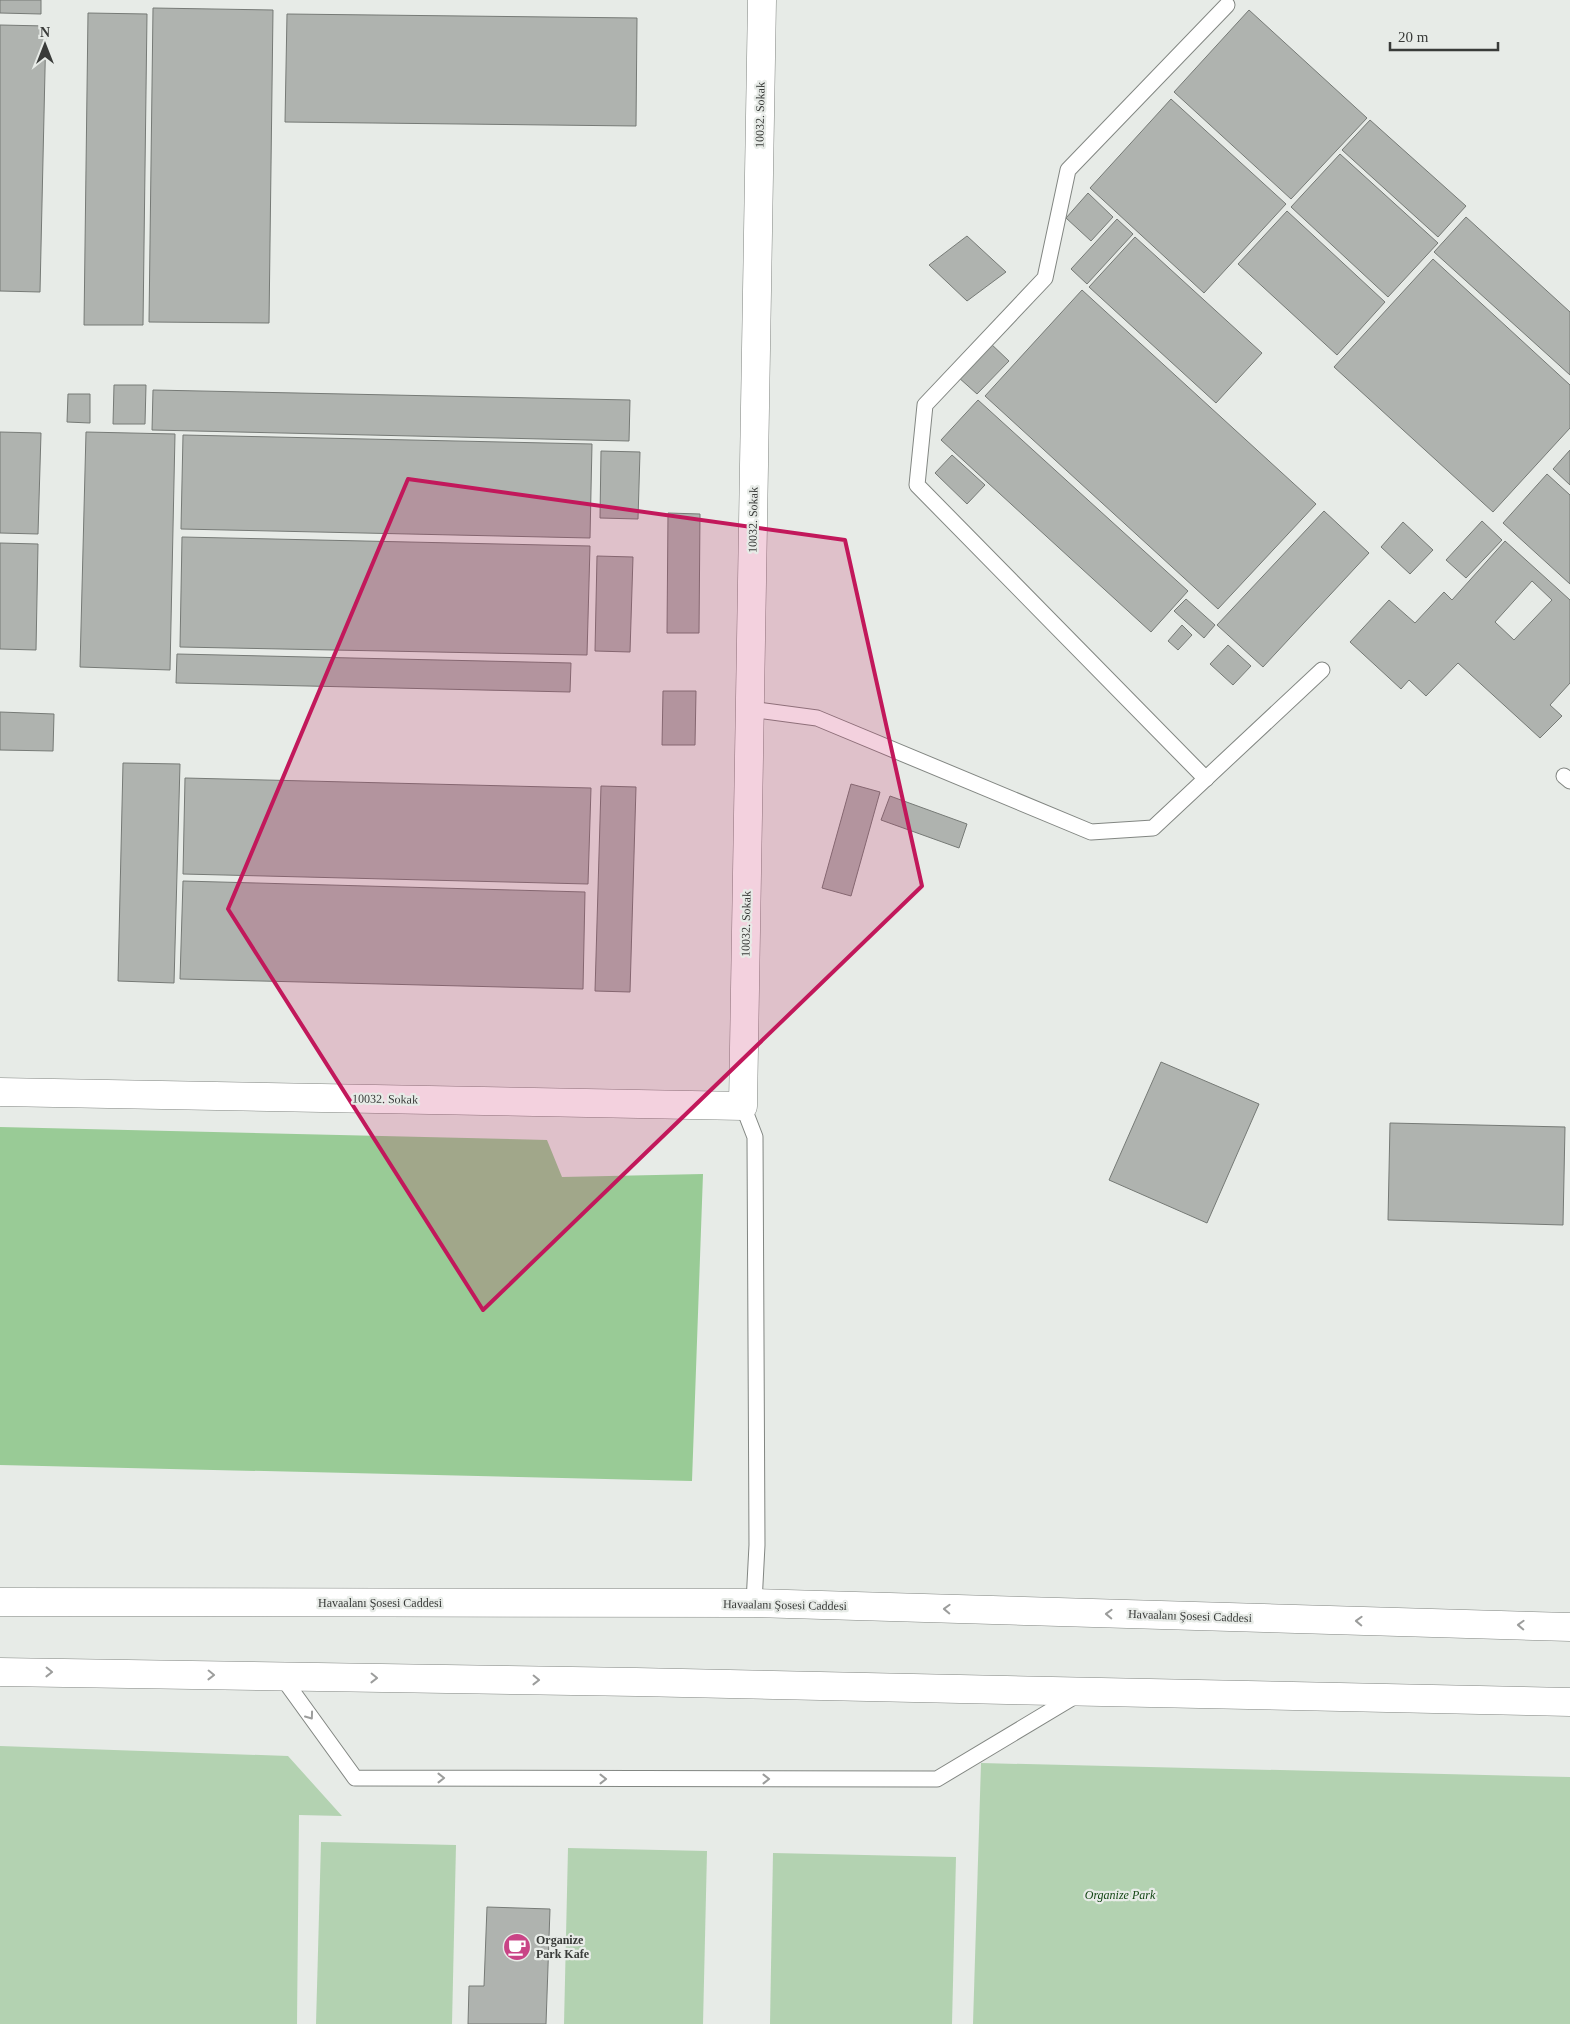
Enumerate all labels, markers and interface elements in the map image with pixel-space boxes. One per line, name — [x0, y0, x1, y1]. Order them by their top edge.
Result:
north arrow — [20, 20, 70, 70]
scale bar — [1390, 20, 1498, 52]
text: N — [40, 25, 50, 40]
text: 20 m — [1398, 29, 1429, 45]
street label: 10032. Sokak — [752, 82, 768, 148]
street label: 10032. Sokak — [745, 487, 761, 553]
street label: 10032. Sokak — [738, 891, 754, 957]
street label: 10032. Sokak — [352, 1091, 418, 1107]
street label: Havaalanı Şosesi Caddesi — [318, 1596, 443, 1610]
street label: Havaalanı Şosesi Caddesi — [723, 1597, 848, 1613]
one-way arrow — [942, 1604, 950, 1614]
street label: Havaalanı Şosesi Caddesi — [1128, 1607, 1253, 1625]
one-way arrow — [1105, 1608, 1113, 1619]
one-way arrow — [1355, 1615, 1363, 1626]
one-way arrow — [1517, 1620, 1525, 1631]
one-way arrow — [45, 1667, 53, 1678]
one-way arrow — [208, 1670, 215, 1680]
one-way arrow — [370, 1673, 378, 1683]
one-way arrow — [532, 1675, 540, 1685]
one-way arrow — [304, 1710, 313, 1720]
one-way arrow — [438, 1773, 445, 1783]
one-way arrow — [600, 1774, 608, 1784]
one-way arrow — [762, 1774, 770, 1784]
park label: Organize Park — [1085, 1888, 1156, 1902]
cafe icon: Organize Park Kafe — [502, 1932, 532, 1962]
place label: Organize Park Kafe — [536, 1933, 590, 1961]

